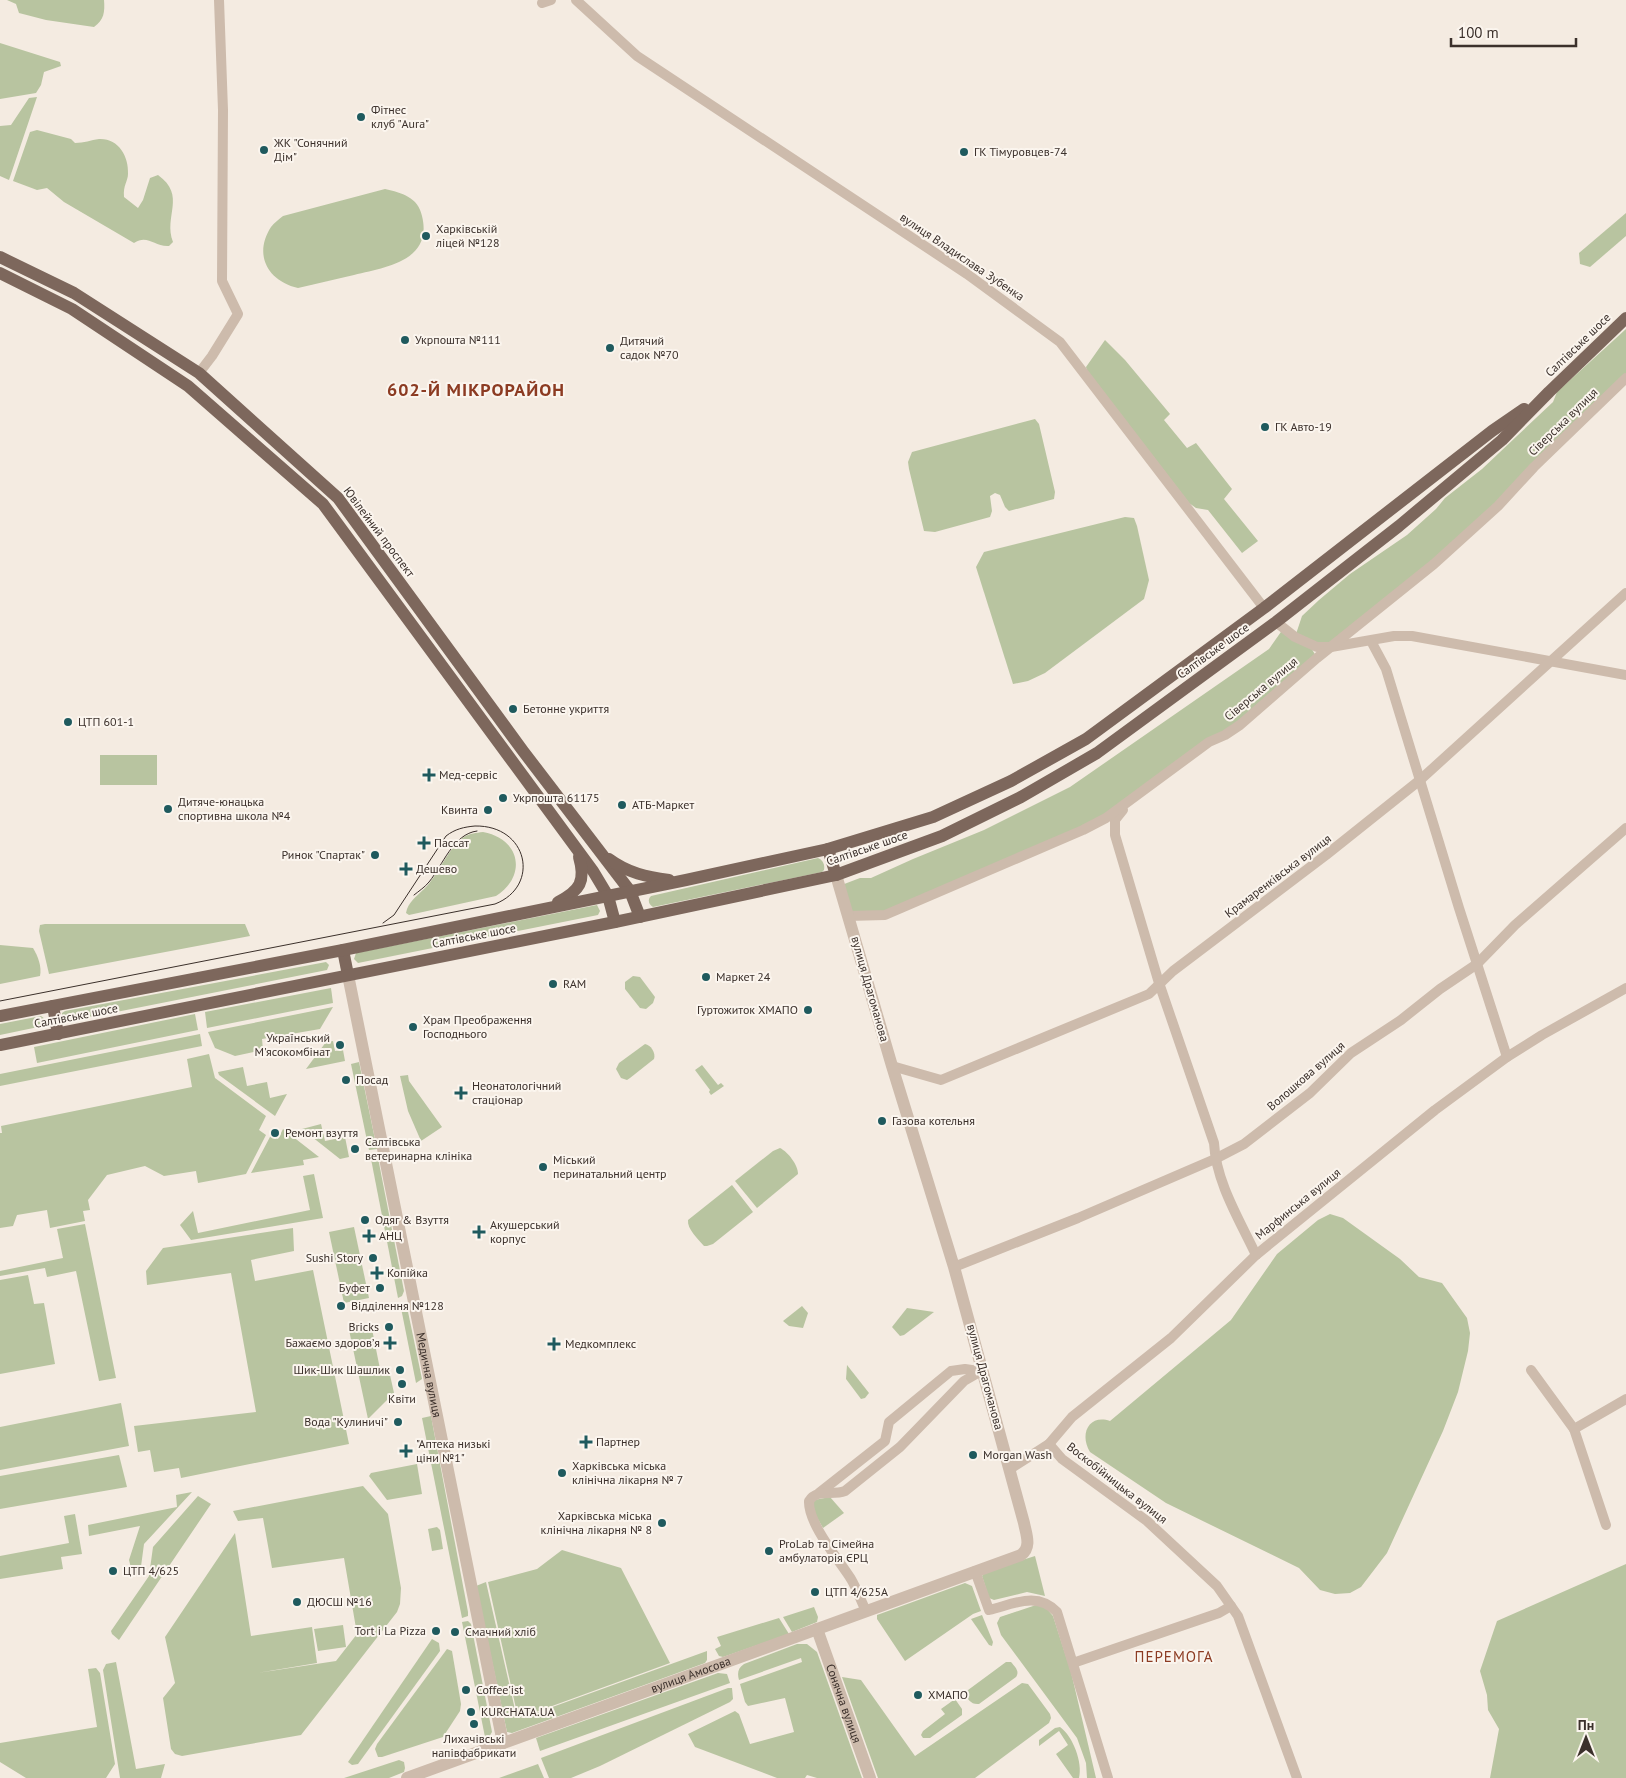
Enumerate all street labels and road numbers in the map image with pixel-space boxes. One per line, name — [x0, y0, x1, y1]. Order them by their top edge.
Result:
street label: вулиця Владислава Зубенка — [897, 209, 1027, 304]
street label: Салтівське шосе — [1542, 310, 1614, 380]
street label: Сіверська вулиця — [1525, 385, 1601, 459]
street label: Ювілейний проспект — [341, 484, 418, 580]
street label: Салтівське шосе — [1174, 619, 1252, 682]
street label: Сіверська вулиця — [1221, 654, 1300, 724]
street label: Салтівське шосе — [824, 827, 910, 868]
street label: Крамаренківська вулиця — [1221, 831, 1334, 921]
street label: Салтівське шосе — [431, 920, 517, 951]
street label: вулиця Драгоманова — [848, 934, 893, 1043]
street label: Салтівське шосе — [33, 1000, 119, 1031]
street label: Волошкова вулиця — [1264, 1038, 1348, 1113]
street label: Марфинська вулиця — [1252, 1165, 1343, 1243]
street label: вулиця Драгоманова — [964, 1322, 1007, 1431]
street label: Медична вулиця — [413, 1331, 445, 1419]
street label: Воскобійницька вулиця — [1064, 1439, 1171, 1527]
street label: вулиця Амосова — [649, 1653, 733, 1696]
street label: Сонячна вулиця — [823, 1662, 865, 1745]

